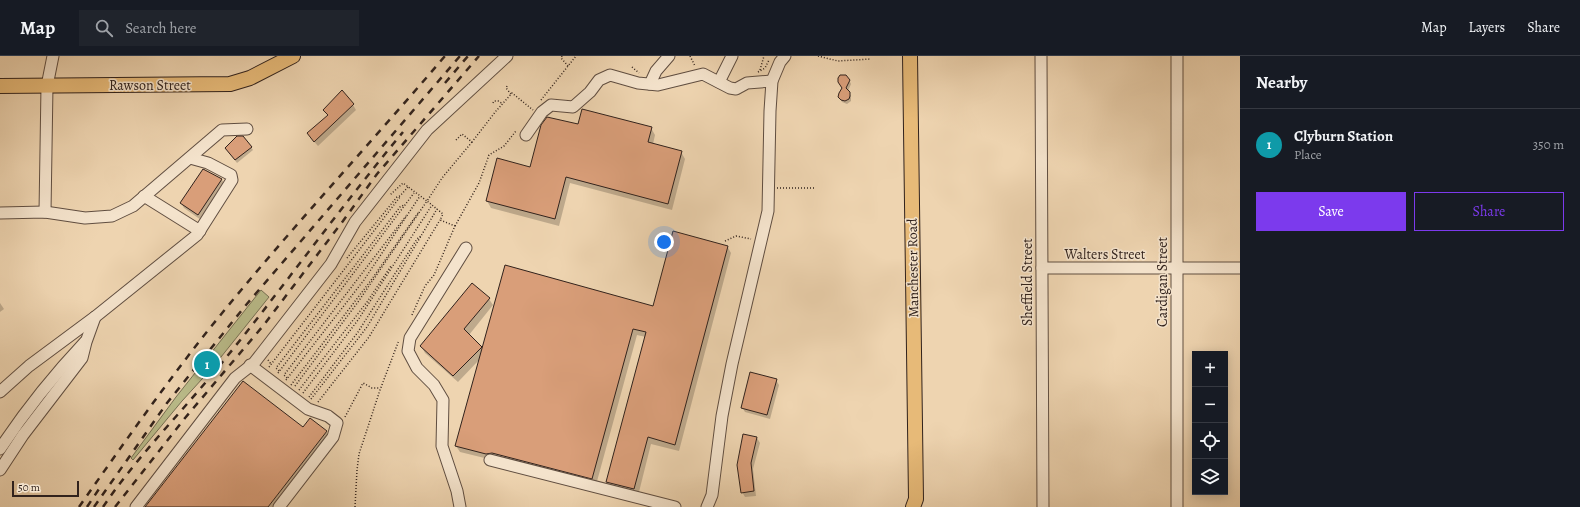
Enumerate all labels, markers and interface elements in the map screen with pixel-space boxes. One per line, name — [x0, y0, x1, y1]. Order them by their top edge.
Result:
search box — [79, 10, 359, 46]
text: Map — [20, 15, 55, 41]
icon: search — [93, 17, 115, 39]
text: Search here — [125, 18, 197, 38]
text: Map — [1421, 18, 1447, 37]
text: Layers — [1469, 18, 1505, 37]
text: Share — [1527, 18, 1560, 37]
text: Nearby — [1256, 71, 1307, 94]
street label: Rawson Street — [109, 76, 191, 95]
text: Clyburn Station — [1294, 126, 1393, 146]
text: 1 — [1267, 136, 1271, 153]
text: 350 m — [1533, 136, 1564, 153]
text: Place — [1294, 146, 1322, 163]
button: Save — [1256, 192, 1406, 231]
button: Share — [1414, 192, 1564, 231]
street label: Manchester Road — [903, 218, 923, 318]
your location — [654, 232, 674, 252]
street label: Cardigan Street — [1153, 237, 1172, 327]
street label: Sheffield Street — [1018, 238, 1037, 326]
street label: Walters Street — [1064, 245, 1146, 264]
pin: 1 — [194, 349, 220, 379]
map controls — [1192, 351, 1228, 495]
button: + — [1192, 351, 1228, 387]
button: − — [1192, 387, 1228, 423]
button: locate — [1192, 423, 1228, 459]
button: layers — [1192, 459, 1228, 495]
scale bar — [12, 479, 79, 498]
text: 50 m — [18, 480, 40, 495]

